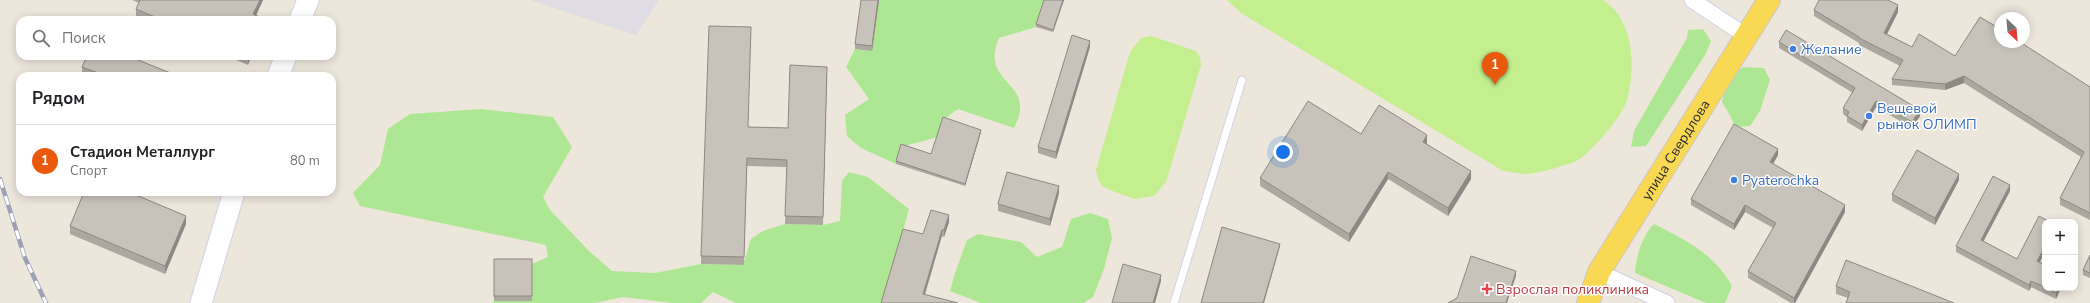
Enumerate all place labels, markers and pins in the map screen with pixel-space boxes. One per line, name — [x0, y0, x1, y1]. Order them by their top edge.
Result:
place label: Желание — [1801, 40, 1862, 59]
marker: Желание — [1788, 44, 1798, 54]
pin: 1 — [1482, 52, 1508, 85]
place label: Вещевой рынок ОЛИМП — [1877, 99, 1977, 134]
marker: Вещевой рынок ОЛИМП — [1864, 111, 1874, 121]
place label: Pyaterochka — [1742, 171, 1819, 190]
marker: Pyaterochka — [1729, 175, 1739, 185]
place label: Взрослая поликлиника — [1496, 280, 1649, 299]
marker: Взрослая поликлиника — [1481, 283, 1493, 295]

